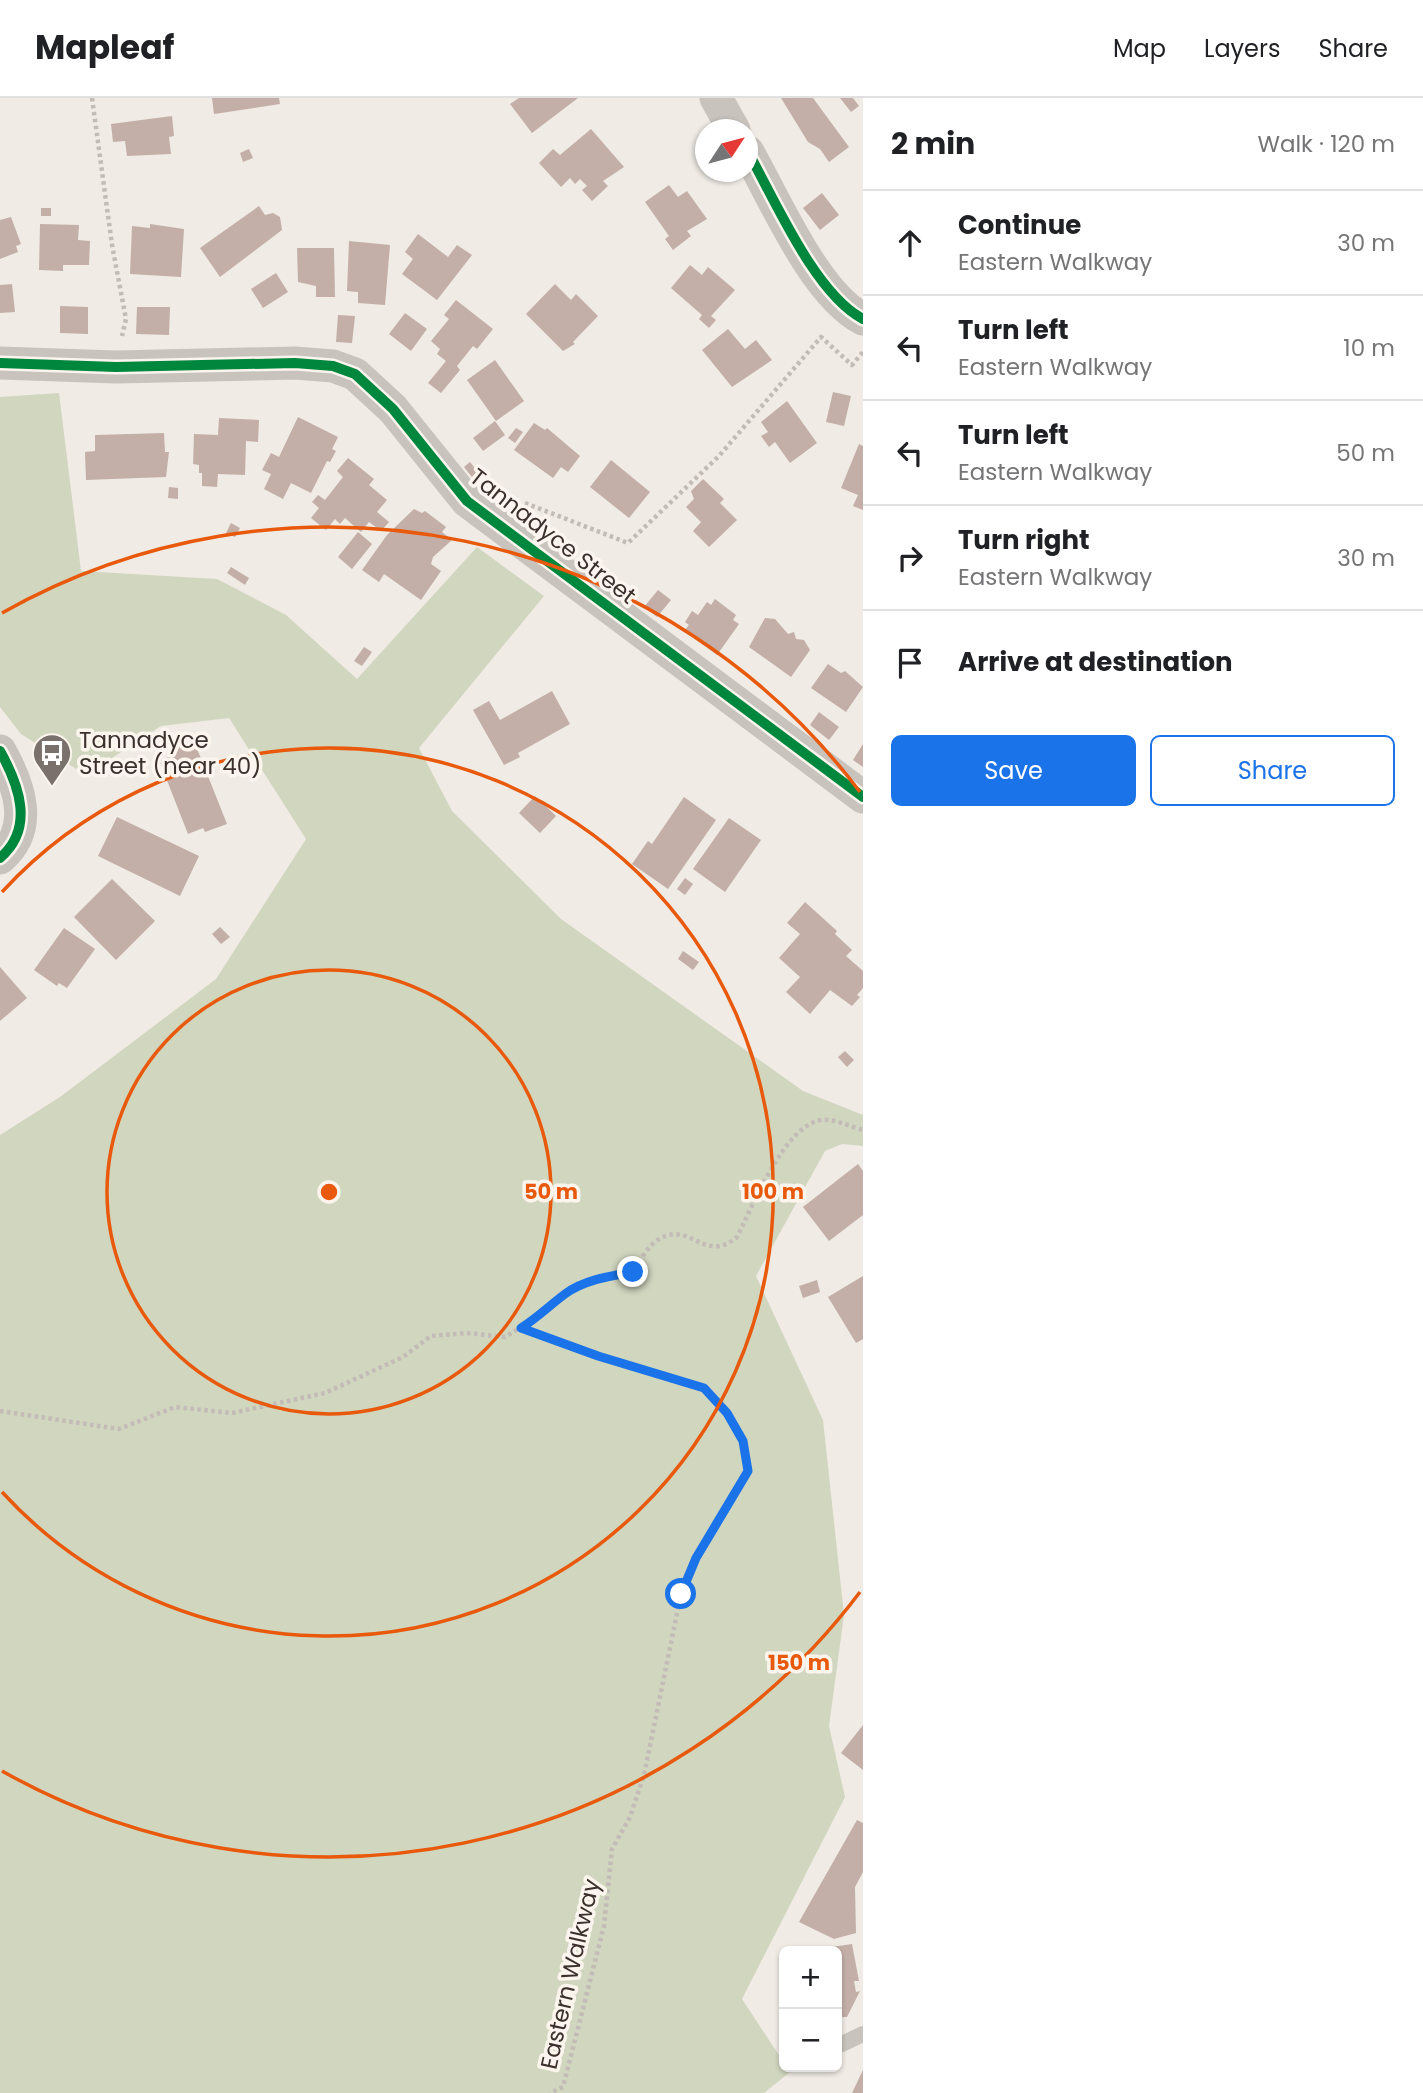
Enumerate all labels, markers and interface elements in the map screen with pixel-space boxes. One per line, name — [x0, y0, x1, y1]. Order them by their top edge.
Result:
text: Mapleaf — [35, 24, 174, 71]
text: Map — [1113, 32, 1166, 65]
text: Layers — [1204, 32, 1280, 65]
text: Share — [1318, 32, 1388, 65]
north arrow — [695, 119, 758, 182]
text: 2 min — [891, 122, 975, 165]
text: Walk · 120 m — [1257, 128, 1395, 160]
text: Continue — [958, 207, 1081, 243]
icon: ahead — [891, 224, 929, 262]
text: 30 m — [1337, 227, 1395, 259]
text: Eastern Walkway — [958, 246, 1152, 278]
text: Turn left — [958, 312, 1069, 348]
icon: left — [891, 329, 929, 367]
text: 10 m — [1343, 332, 1395, 364]
text: Eastern Walkway — [958, 351, 1152, 383]
text: Turn left — [958, 417, 1069, 453]
icon: left — [891, 434, 929, 472]
text: 50 m — [1336, 437, 1395, 469]
text: Eastern Walkway — [958, 456, 1152, 488]
street label: Tannadyce Street — [463, 461, 643, 611]
text: Turn right — [958, 522, 1090, 558]
icon: right — [891, 539, 929, 577]
text: 30 m — [1337, 542, 1395, 574]
text: Eastern Walkway — [958, 561, 1152, 593]
icon: arrive — [891, 644, 929, 682]
text: Arrive at destination — [958, 644, 1233, 680]
place label: Tannadyce Street (near 40) — [79, 724, 262, 782]
bus stop icon: Tannadyce Street (near 40) — [31, 732, 73, 787]
button: Save — [891, 735, 1136, 806]
button: Share — [1150, 735, 1395, 806]
text: 50 m — [524, 1177, 578, 1206]
text: 100 m — [742, 1177, 804, 1206]
centre of rings — [317, 1180, 341, 1204]
route end — [617, 1256, 648, 1287]
route start — [665, 1578, 696, 1609]
text: 150 m — [768, 1648, 830, 1677]
street label: Eastern Walkway — [533, 1876, 607, 2072]
map controls — [779, 1946, 842, 2072]
button: + — [779, 1946, 842, 2009]
button: − — [779, 2009, 842, 2072]

